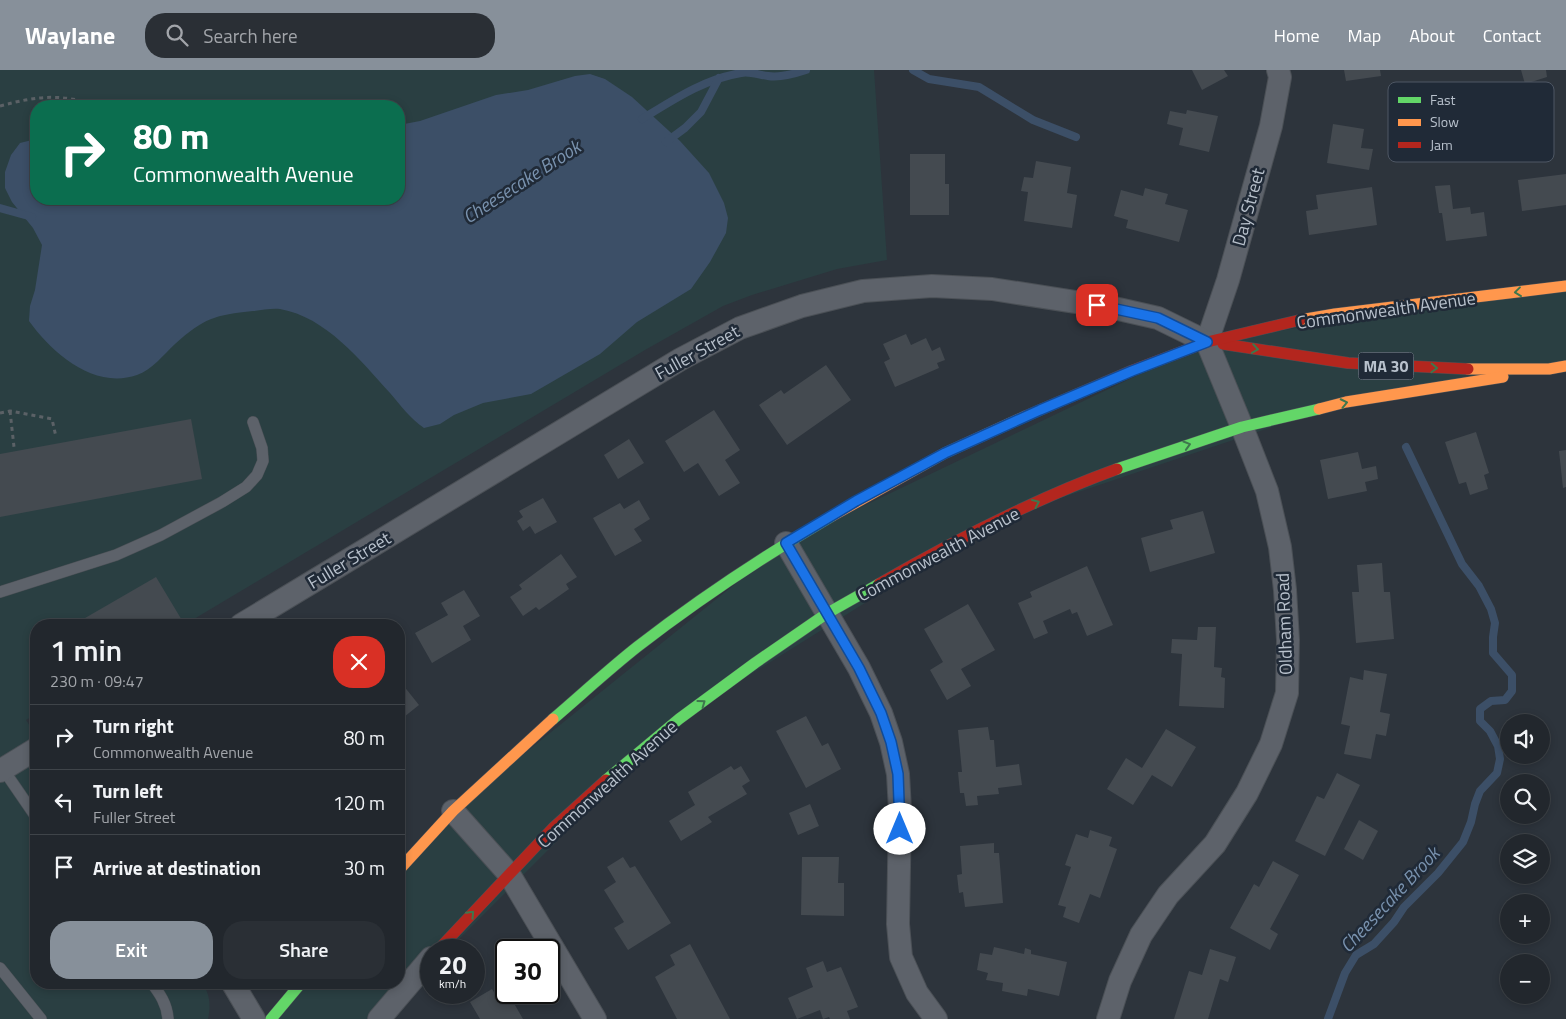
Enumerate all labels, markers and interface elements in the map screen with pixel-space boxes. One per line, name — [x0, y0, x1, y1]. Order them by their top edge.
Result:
search box — [145, 13, 495, 58]
text: Waylane — [25, 17, 115, 53]
icon: search — [163, 21, 191, 49]
text: Search here — [203, 21, 298, 50]
text: Home — [1274, 22, 1320, 49]
text: Map — [1348, 22, 1381, 49]
text: About — [1409, 22, 1455, 49]
text: Contact — [1483, 22, 1541, 49]
legend — [1388, 82, 1554, 162]
text: Fast — [1430, 89, 1455, 110]
text: 80 m — [133, 109, 209, 163]
text: Slow — [1430, 111, 1459, 132]
icon: right — [50, 120, 115, 185]
water label: Cheesecake Brook — [456, 131, 588, 230]
text: Jam — [1430, 134, 1453, 155]
text: Commonwealth Avenue — [133, 157, 354, 191]
street label: Day Street — [1225, 164, 1272, 249]
pin — [1076, 284, 1118, 326]
street label: Commonwealth Avenue — [1295, 284, 1477, 336]
one-way arrow — [1513, 286, 1521, 297]
icon: arrive — [1083, 291, 1111, 319]
street label: Fuller Street — [650, 317, 745, 386]
one-way arrow — [1251, 343, 1259, 353]
road number: MA 30 — [1358, 352, 1414, 380]
one-way arrow — [1430, 363, 1438, 373]
one-way arrow — [1340, 398, 1349, 409]
one-way arrow — [1183, 440, 1191, 450]
one-way arrow — [1031, 498, 1040, 509]
street label: Commonwealth Avenue — [852, 500, 1024, 608]
street label: Fuller Street — [302, 524, 396, 595]
street label: Oldham Road — [1269, 572, 1299, 676]
text: 1 min — [50, 627, 122, 673]
button: close — [333, 636, 385, 688]
text: 230 m · 09:47 — [50, 669, 144, 693]
one-way arrow — [696, 700, 705, 708]
text: Turn right — [93, 711, 174, 740]
street label: Commonwealth Avenue — [531, 714, 683, 854]
map controls — [1500, 714, 1550, 1004]
button: sound — [1500, 714, 1550, 764]
icon: right — [50, 723, 78, 751]
text: 80 m — [344, 723, 385, 752]
text: Commonwealth Avenue — [93, 740, 253, 764]
button: search — [1500, 774, 1550, 824]
text: Turn left — [93, 776, 163, 805]
icon: left — [50, 788, 78, 816]
text: 120 m — [333, 788, 385, 817]
position arrow — [873, 802, 925, 854]
text: Fuller Street — [93, 805, 175, 829]
button: layers — [1500, 834, 1550, 884]
water label: Cheesecake Brook — [1332, 838, 1448, 959]
icon: arrive — [50, 853, 78, 881]
text: Arrive at destination — [93, 853, 261, 882]
text: 30 m — [344, 853, 385, 882]
button: + — [1500, 894, 1550, 944]
one-way arrow — [465, 911, 474, 920]
button: Exit — [50, 921, 213, 979]
button: Share — [223, 921, 385, 979]
speed limit sign: 30 — [495, 939, 560, 1004]
text: 20 — [438, 946, 467, 984]
button: − — [1500, 954, 1550, 1004]
text: km/h — [439, 974, 466, 993]

